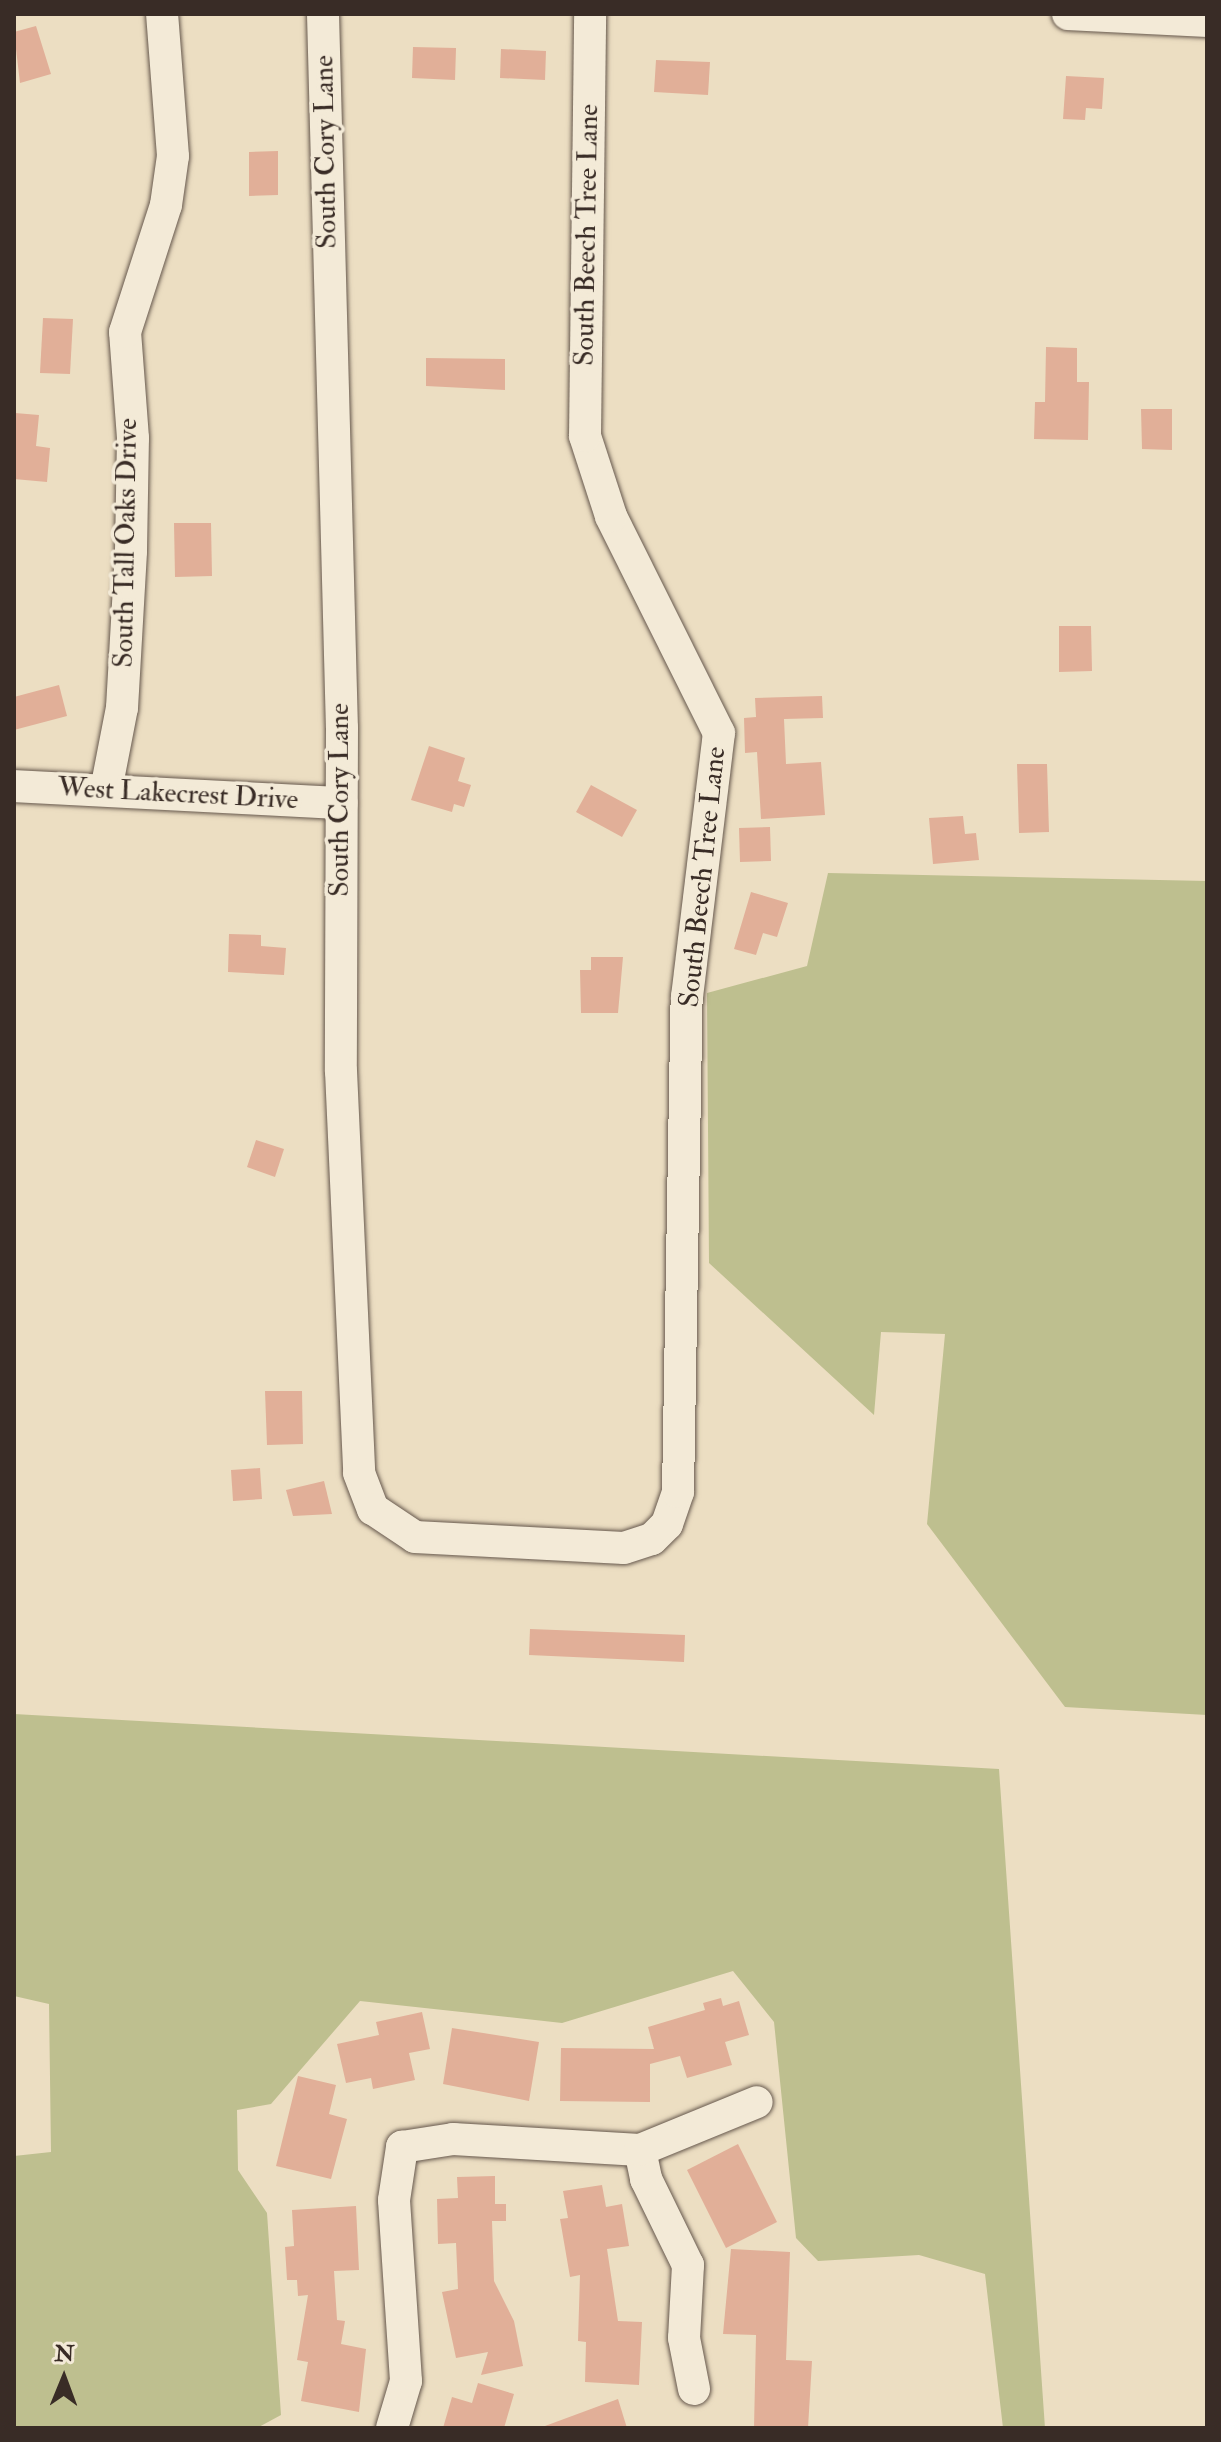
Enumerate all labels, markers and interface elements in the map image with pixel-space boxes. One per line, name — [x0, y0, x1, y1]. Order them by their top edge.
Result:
street label: South Cory Lane — [308, 55, 344, 249]
street label: South Beech Tree Lane — [568, 104, 606, 366]
street label: South Tall Oaks Drive — [107, 418, 145, 668]
street label: South Cory Lane — [323, 703, 357, 897]
street label: South Beech Tree Lane — [673, 745, 733, 1009]
street label: West Lakecrest Drive — [57, 771, 299, 817]
north arrow — [24, 2338, 104, 2418]
text: N — [54, 2340, 75, 2368]

